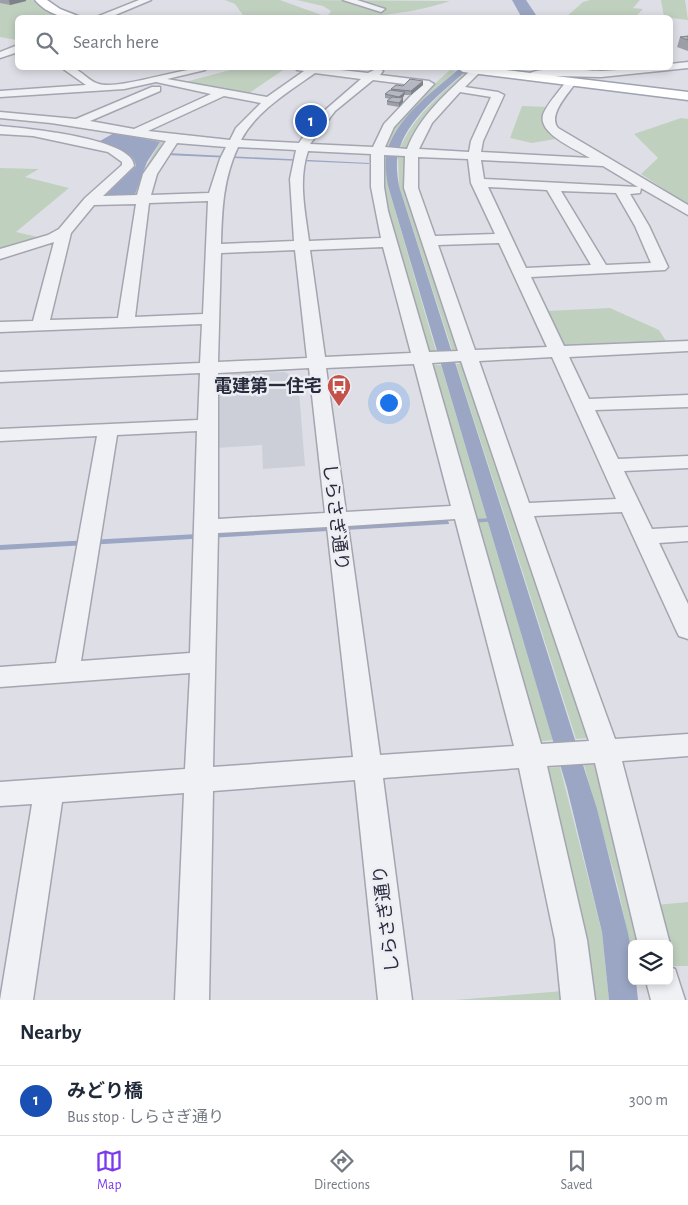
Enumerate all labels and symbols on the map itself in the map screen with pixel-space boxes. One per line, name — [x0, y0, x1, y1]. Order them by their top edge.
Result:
pin: 1 — [295, 102, 327, 140]
bus stop icon: 電建第一住宅 — [326, 373, 352, 407]
place label: 電建第一住宅 — [214, 376, 322, 396]
your location — [376, 390, 402, 416]
street label: しらさぎ通り — [319, 462, 353, 572]
street label: しらさぎ通り — [369, 864, 403, 974]

